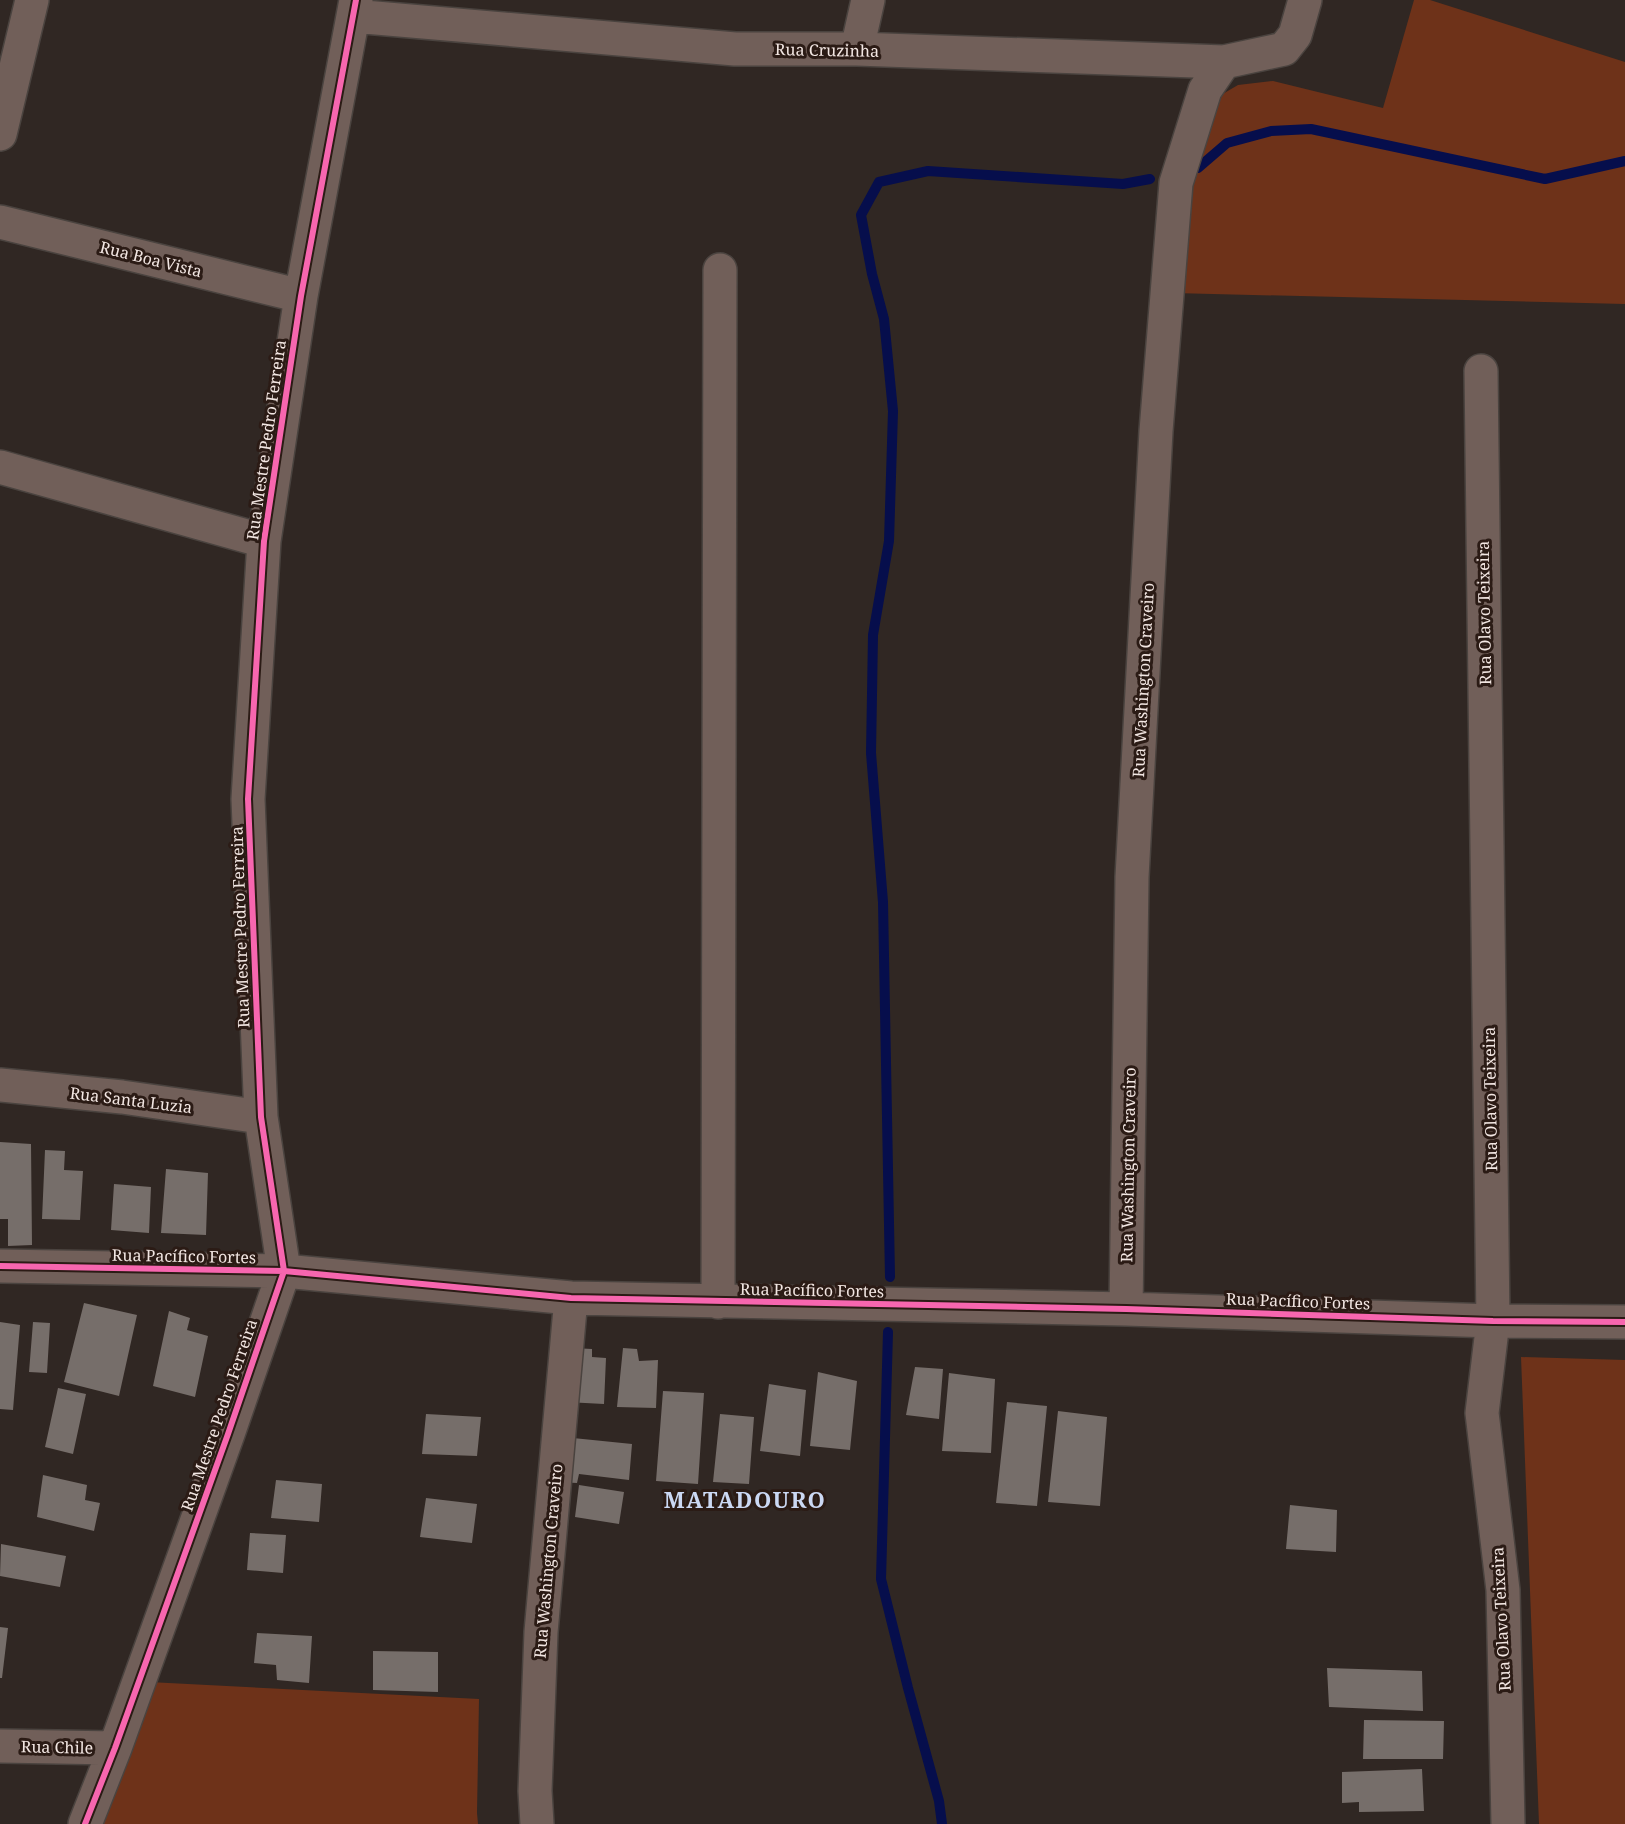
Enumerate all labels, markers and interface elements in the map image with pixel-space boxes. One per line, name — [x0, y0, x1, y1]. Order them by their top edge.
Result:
street label: Rua Cruzinha — [775, 38, 879, 62]
street label: Rua Boa Vista — [98, 236, 204, 282]
street label: Rua Mestre Pedro Ferreira — [241, 339, 291, 541]
street label: Rua Olavo Teixeira — [1472, 541, 1496, 685]
street label: Rua Washington Craveiro — [1127, 582, 1159, 778]
street label: Rua Mestre Pedro Ferreira — [225, 826, 255, 1028]
street label: Rua Olavo Teixeira — [1478, 1027, 1502, 1171]
street label: Rua Washington Craveiro — [1115, 1067, 1141, 1263]
street label: Rua Santa Luzia — [69, 1082, 193, 1118]
street label: Rua Pacífico Fortes — [112, 1244, 256, 1268]
street label: Rua Pacífico Fortes — [740, 1278, 884, 1302]
street label: Rua Pacífico Fortes — [1225, 1287, 1371, 1315]
street label: Rua Mestre Pedro Ferreira — [176, 1316, 262, 1514]
street label: Rua Washington Craveiro — [529, 1463, 567, 1659]
district label: MATADOURO — [664, 1484, 826, 1514]
street label: Rua Olavo Teixeira — [1486, 1546, 1516, 1692]
street label: Rua Chile — [21, 1735, 93, 1759]

